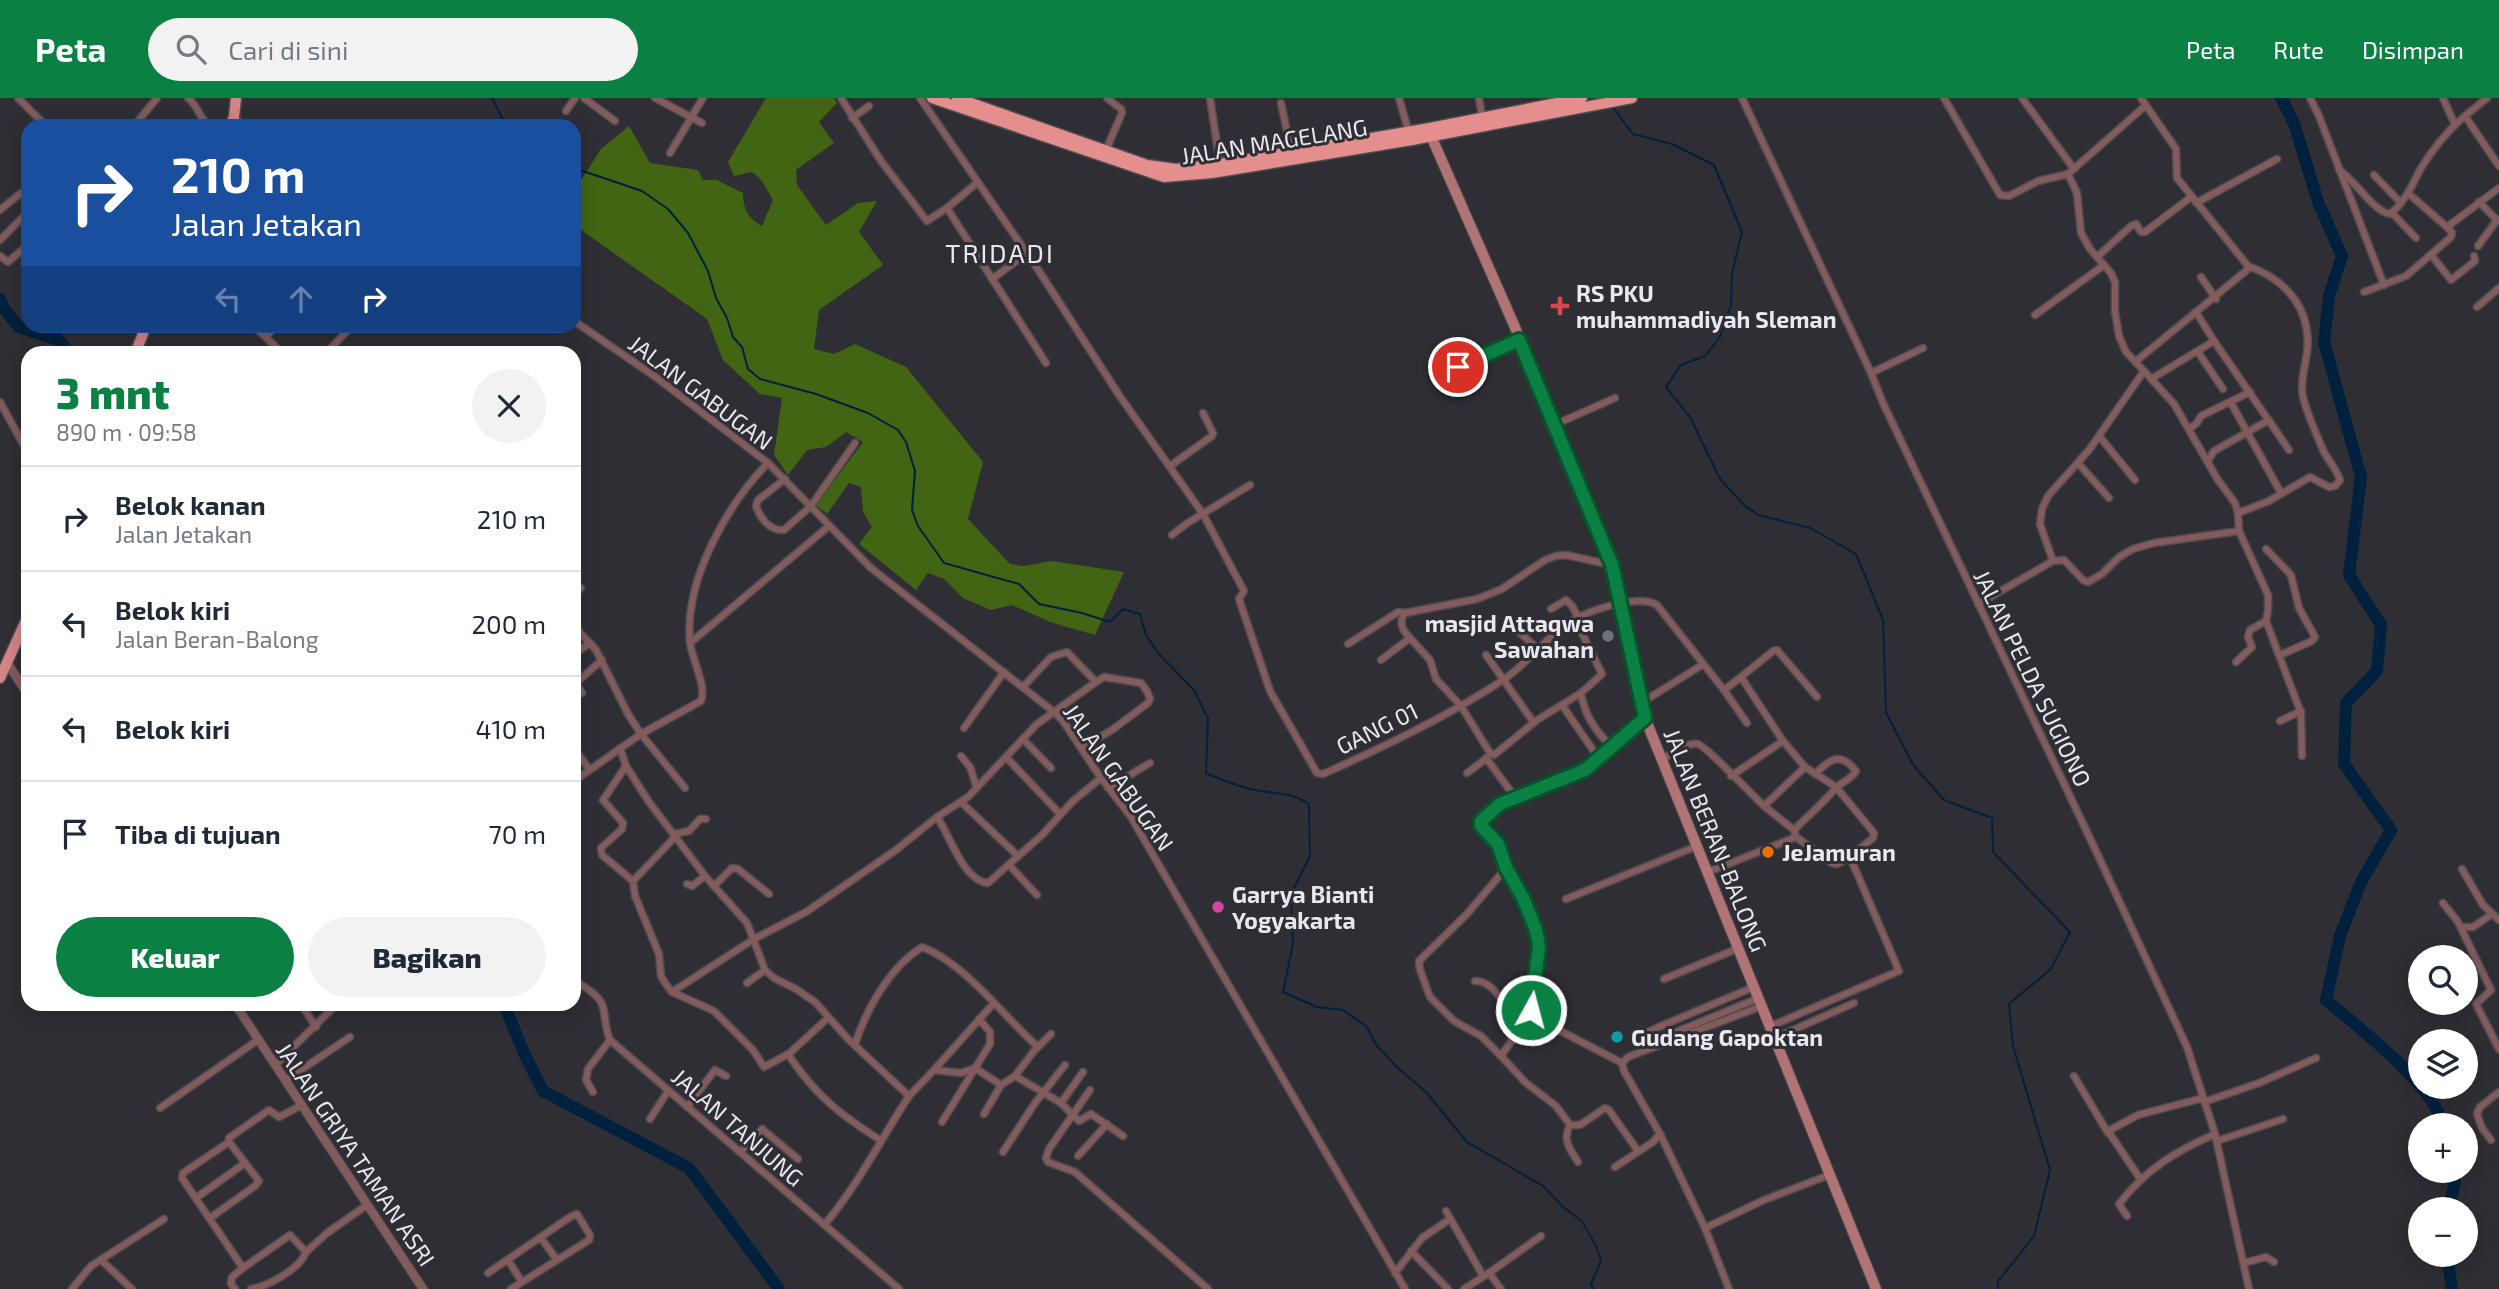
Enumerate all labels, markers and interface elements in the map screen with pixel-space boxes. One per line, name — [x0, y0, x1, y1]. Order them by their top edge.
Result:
search box — [148, 18, 638, 81]
text: Peta — [35, 29, 106, 69]
icon: search — [172, 30, 210, 68]
text: Cari di sini — [228, 34, 348, 65]
text: Peta — [2186, 35, 2235, 64]
text: Rute — [2273, 35, 2324, 64]
text: Disimpan — [2362, 35, 2464, 64]
street label: JALAN MAGELANG — [1179, 112, 1369, 170]
text: 210 m — [171, 144, 305, 203]
icon: right — [56, 147, 147, 238]
text: Jalan Jetakan — [171, 204, 362, 242]
district label: TRIDADI — [945, 237, 1055, 268]
place label: RS PKU muhammadiyah Sleman — [1576, 279, 1837, 333]
icon: left — [209, 280, 247, 318]
icon: ahead — [282, 280, 320, 318]
icon: right — [355, 280, 393, 318]
marker: RS PKU muhammadiyah Sleman — [1550, 296, 1570, 316]
street label: JALAN GABUGAN — [624, 329, 778, 455]
pin — [1428, 337, 1488, 397]
icon: arrive — [1439, 348, 1477, 386]
text: 3 mnt — [56, 367, 170, 417]
button: close — [472, 369, 546, 443]
text: 890 m · 09:58 — [56, 418, 197, 446]
text: Belok kanan — [115, 489, 266, 520]
icon: right — [56, 500, 94, 538]
text: 210 m — [477, 503, 546, 534]
text: Jalan Jetakan — [115, 520, 252, 548]
street label: JALAN PELDA SUGIONO — [1968, 565, 2098, 791]
text: Belok kiri — [115, 594, 230, 625]
icon: left — [56, 605, 94, 643]
text: 200 m — [471, 608, 546, 639]
place label: masjid Attaqwa Sawahan — [1425, 609, 1594, 663]
text: Jalan Beran-Balong — [115, 625, 319, 653]
marker: masjid Attaqwa Sawahan — [1600, 628, 1616, 644]
street label: GANG 01 — [1332, 696, 1422, 760]
street label: JALAN GABUGAN — [1058, 698, 1180, 856]
icon: left — [56, 710, 94, 748]
text: Belok kiri — [115, 713, 230, 744]
text: 410 m — [475, 713, 546, 744]
street label: JALAN BERAN-BALONG — [1658, 724, 1774, 956]
icon: arrive — [56, 815, 94, 853]
text: Tiba di tujuan — [115, 818, 281, 849]
text: 70 m — [488, 818, 546, 849]
place label: JeJamuran — [1782, 838, 1896, 866]
marker: JeJamuran — [1760, 844, 1776, 860]
place label: Garrya Bianti Yogyakarta — [1232, 880, 1374, 934]
marker: Garrya Bianti Yogyakarta — [1210, 899, 1226, 915]
button: Keluar — [56, 917, 294, 997]
button: Bagikan — [308, 917, 546, 997]
map controls — [2408, 945, 2478, 1267]
button: search — [2408, 945, 2478, 1015]
position arrow — [1494, 973, 1568, 1047]
place label: Gudang Gapoktan — [1631, 1023, 1823, 1051]
marker: Gudang Gapoktan — [1609, 1029, 1625, 1045]
button: layers — [2408, 1029, 2478, 1099]
street label: JALAN GRIYA TAMAN ASRI — [271, 1037, 441, 1271]
street label: JALAN TANJUNG — [666, 1062, 810, 1192]
button: + — [2408, 1113, 2478, 1183]
button: − — [2408, 1197, 2478, 1267]

